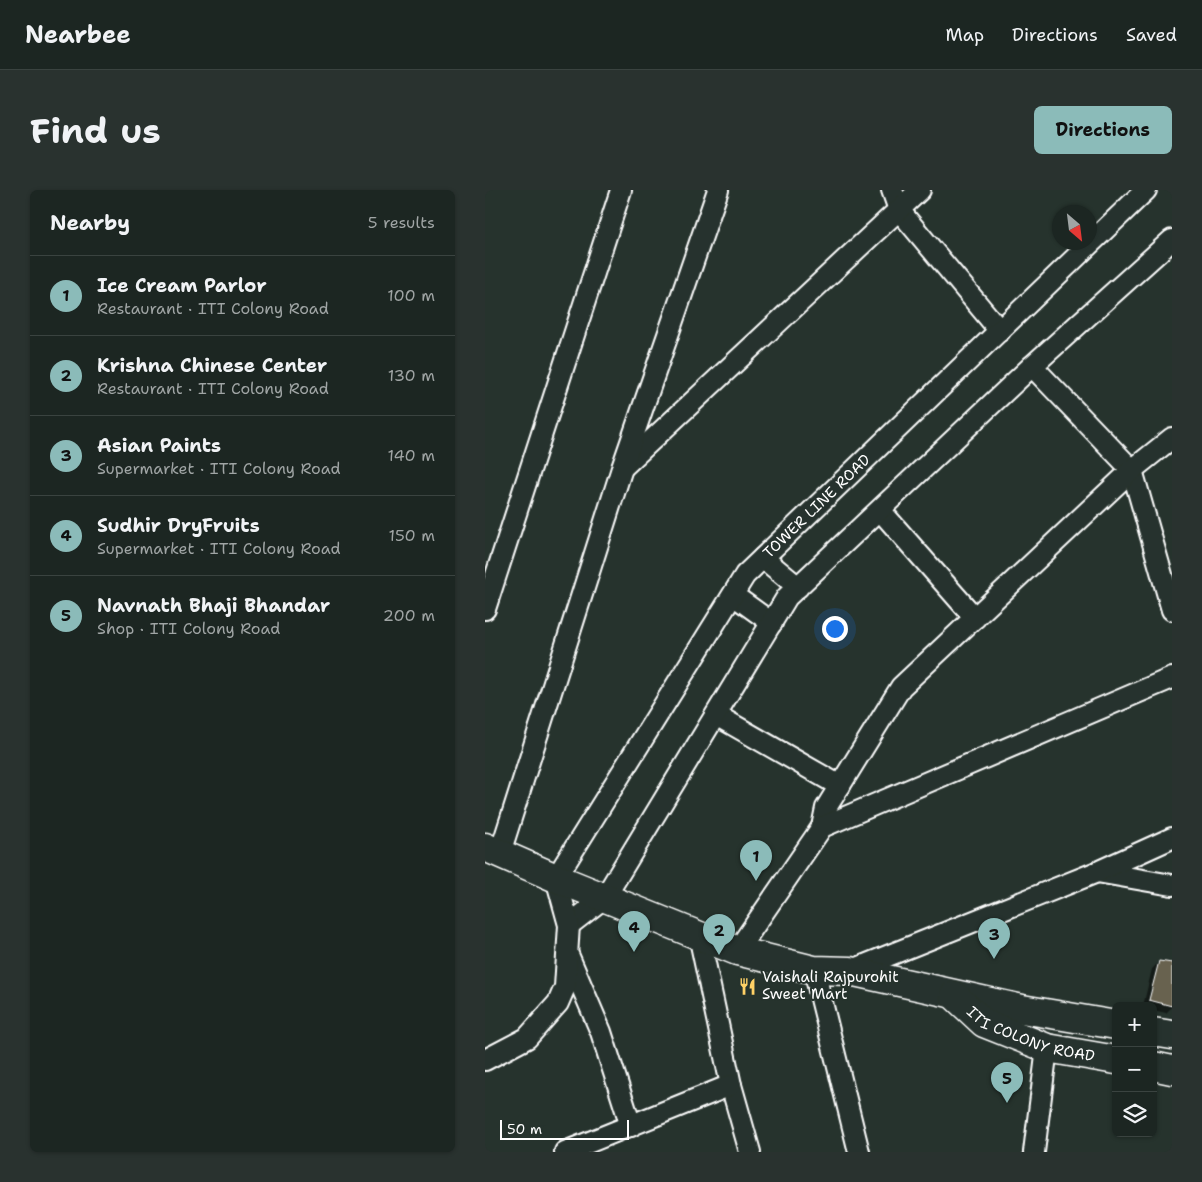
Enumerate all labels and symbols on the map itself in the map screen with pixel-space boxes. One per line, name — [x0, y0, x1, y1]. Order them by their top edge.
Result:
north arrow — [1052, 205, 1097, 250]
street label: TOWER LINE ROAD — [759, 450, 875, 562]
your location — [822, 616, 848, 642]
pin: 1 — [740, 840, 772, 881]
pin: 4 — [618, 911, 650, 952]
pin: 2 — [703, 914, 735, 955]
pin: 3 — [978, 918, 1010, 959]
place label: Vaishali Rajpurohit Sweet Mart — [762, 967, 899, 1004]
restaurant icon: Vaishali Rajpurohit Sweet Mart — [738, 976, 758, 996]
street label: ITI COLONY ROAD — [962, 1002, 1096, 1066]
pin: 5 — [991, 1062, 1023, 1103]
scale bar — [500, 1117, 629, 1140]

